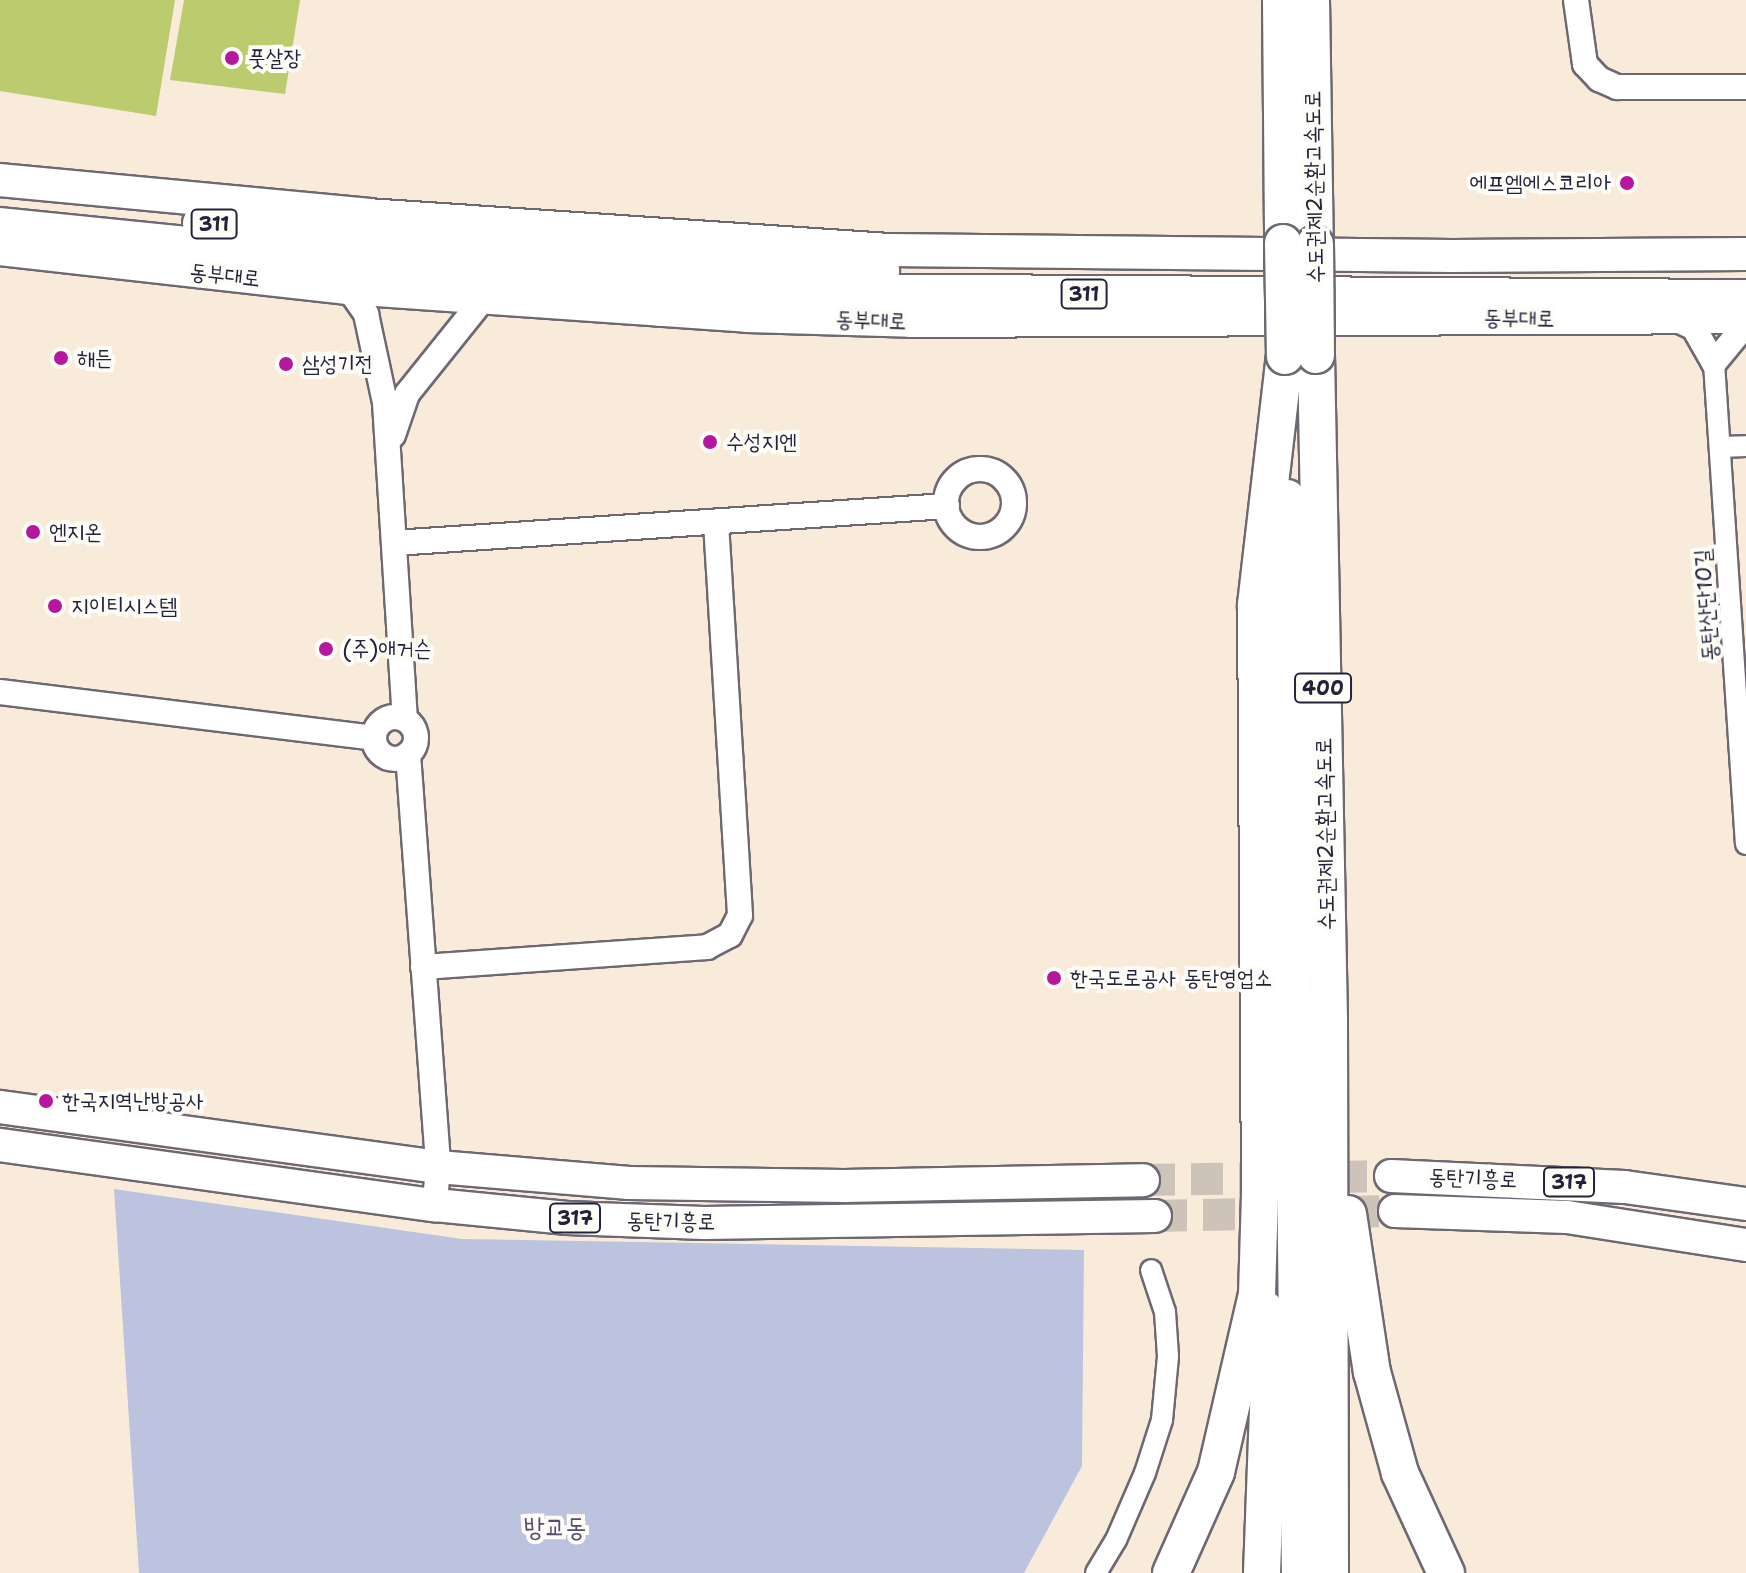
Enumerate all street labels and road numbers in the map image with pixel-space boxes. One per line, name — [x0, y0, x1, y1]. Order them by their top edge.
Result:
street label: 수도권제2순환고속도로 — [1299, 91, 1329, 283]
road number: 311 — [190, 208, 238, 240]
street label: 동부대로 — [188, 258, 262, 292]
road number: 311 — [1060, 278, 1108, 310]
street label: 동부대로 — [1483, 304, 1555, 332]
street label: 동부대로 — [835, 306, 907, 334]
street label: 동탄산단10길 — [1689, 548, 1723, 662]
road number: 400 — [1293, 672, 1353, 704]
street label: 수도권제2순환고속도로 — [1310, 738, 1340, 930]
street label: 동탄기흥로 — [1428, 1163, 1518, 1193]
road number: 317 — [1543, 1166, 1595, 1198]
road number: 317 — [549, 1202, 601, 1234]
street label: 동탄기흥로 — [627, 1207, 715, 1235]

